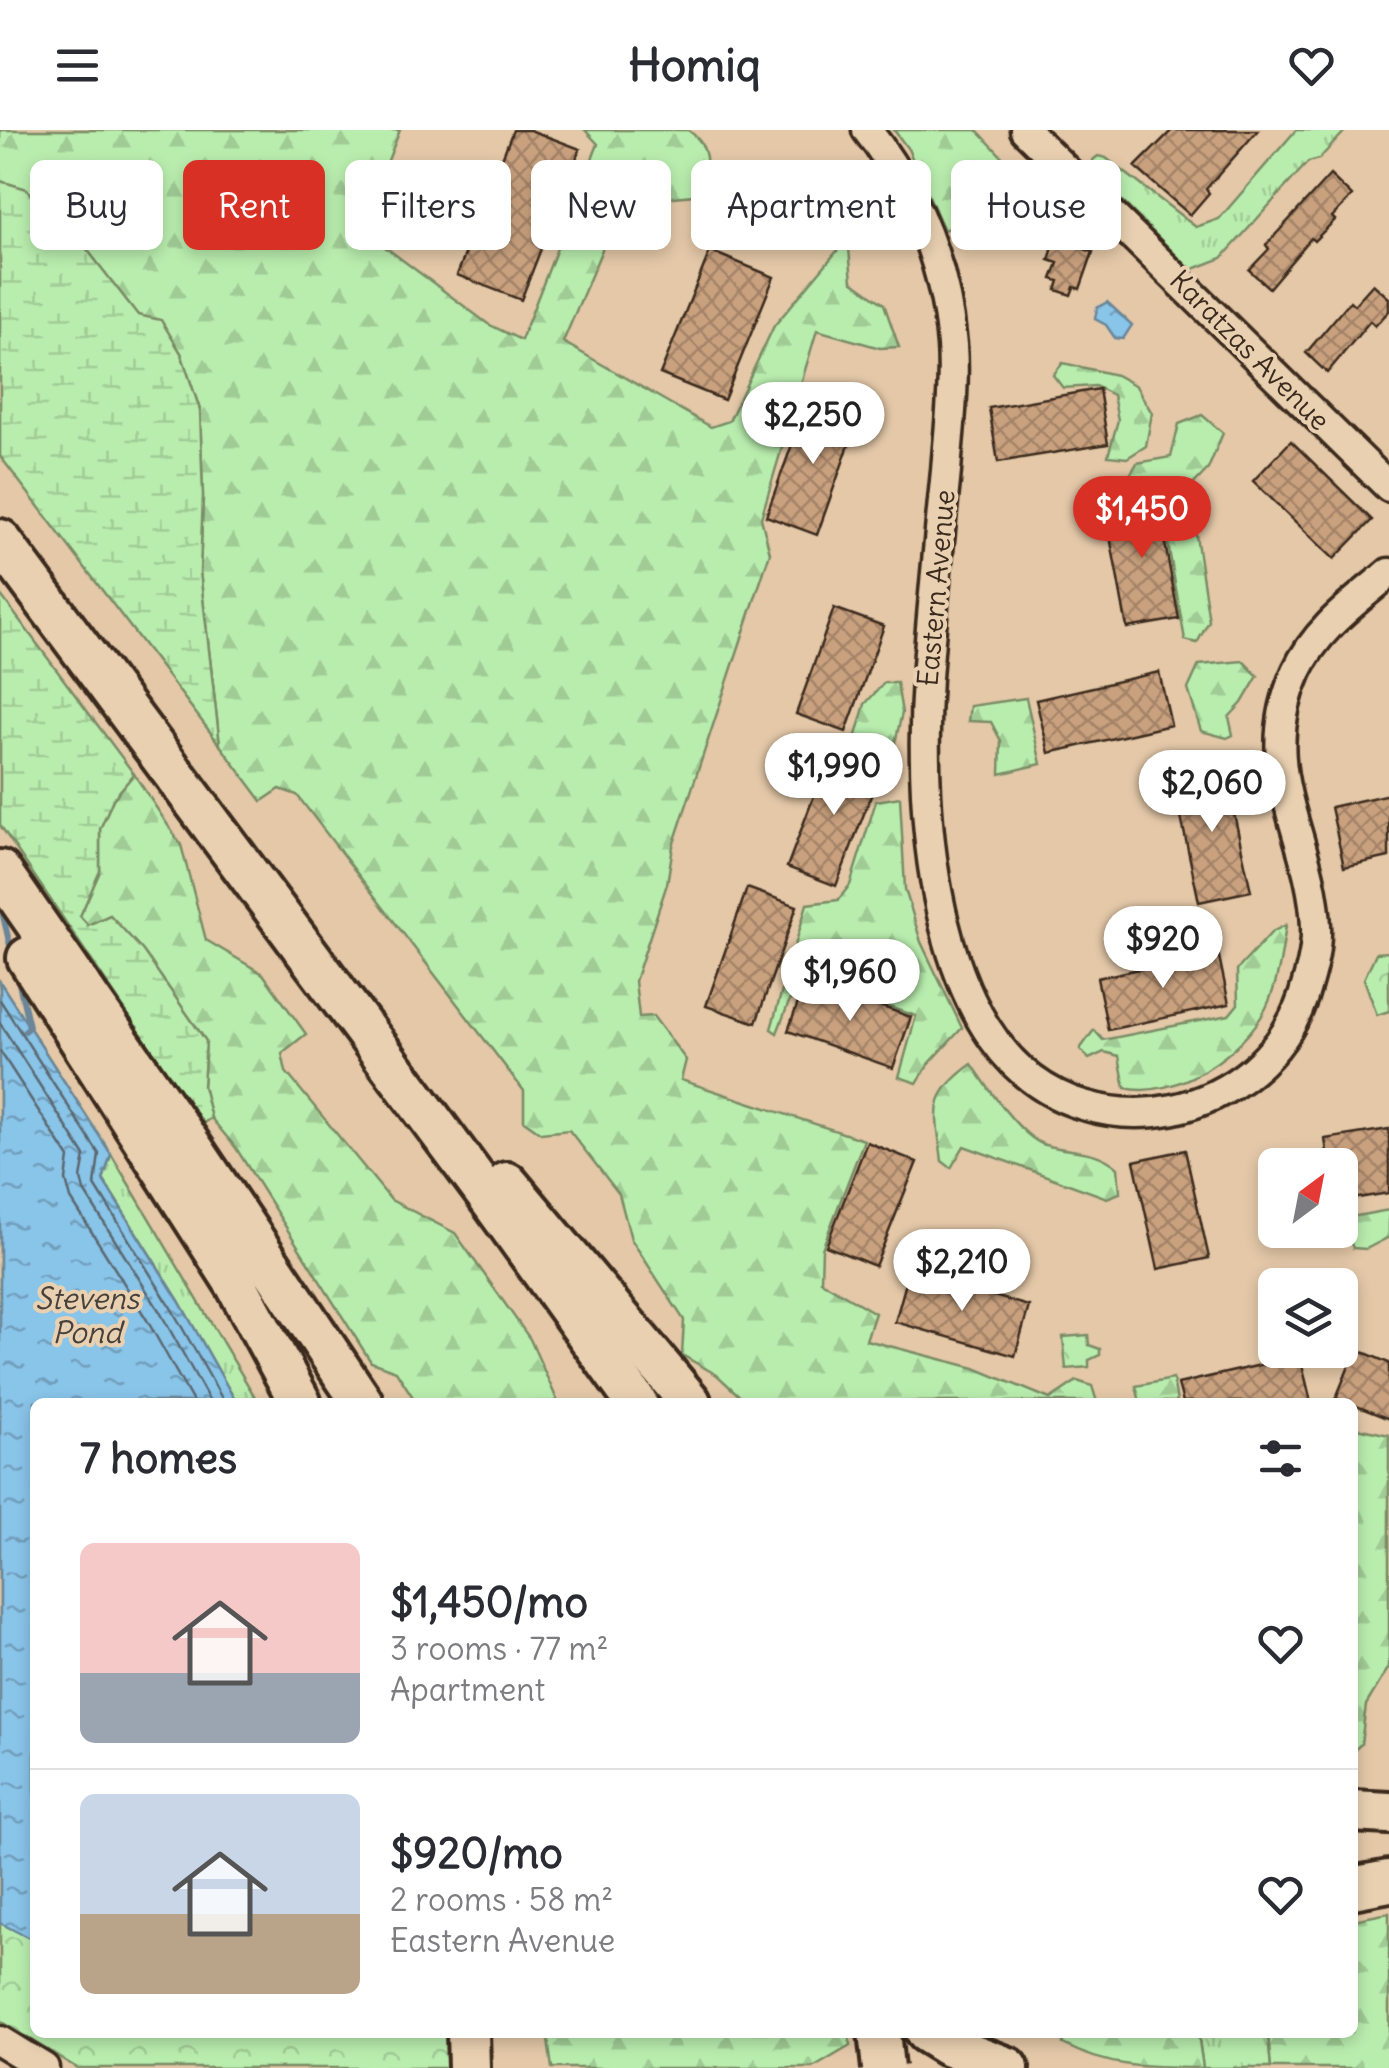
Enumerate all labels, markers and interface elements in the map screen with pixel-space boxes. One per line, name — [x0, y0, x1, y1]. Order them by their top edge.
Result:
text: Homiq — [628, 37, 761, 93]
icon: menu — [50, 38, 105, 93]
icon: heart — [1284, 38, 1339, 93]
chip: Buy — [30, 160, 163, 250]
chip: Rent — [183, 160, 325, 250]
chip: Filters — [345, 160, 511, 250]
chip: New — [531, 160, 671, 250]
chip: Apartment — [691, 160, 931, 250]
chip: House — [951, 160, 1121, 250]
street label: Karatzas Avenue — [1162, 262, 1338, 438]
pin: $2,250 — [732, 382, 894, 467]
text: $2,250 — [764, 394, 862, 435]
pin: $1,450 — [1061, 476, 1223, 561]
street label: Eastern Avenue — [909, 488, 963, 688]
text: $1,450 — [1095, 488, 1189, 529]
pin: $1,990 — [753, 733, 915, 818]
text: $1,990 — [787, 745, 881, 786]
pin: $2,060 — [1131, 750, 1293, 835]
text: $2,060 — [1161, 762, 1263, 803]
pin: $920 — [1104, 906, 1222, 991]
text: $920 — [1126, 918, 1200, 959]
pin: $1,960 — [769, 939, 931, 1024]
text: $1,960 — [803, 951, 897, 992]
north arrow — [1258, 1148, 1358, 1248]
map controls — [1258, 1148, 1358, 1368]
pin: $2,210 — [881, 1229, 1043, 1314]
text: $2,210 — [915, 1241, 1009, 1282]
button: layers — [1258, 1268, 1358, 1368]
water label: Stevens Pond — [35, 1279, 141, 1351]
icon: filters — [1253, 1431, 1308, 1486]
text: 7 homes — [80, 1432, 237, 1484]
text: $1,450/mo — [390, 1576, 588, 1628]
icon: home — [160, 1583, 280, 1703]
icon: heart — [1253, 1616, 1308, 1671]
text: 3 rooms · 77 m² — [390, 1628, 609, 1669]
text: Apartment — [390, 1669, 545, 1710]
text: $920/mo — [390, 1827, 563, 1879]
icon: home — [160, 1834, 280, 1954]
icon: heart — [1253, 1867, 1308, 1922]
text: 2 rooms · 58 m² — [390, 1879, 613, 1920]
text: Eastern Avenue — [390, 1920, 615, 1961]

